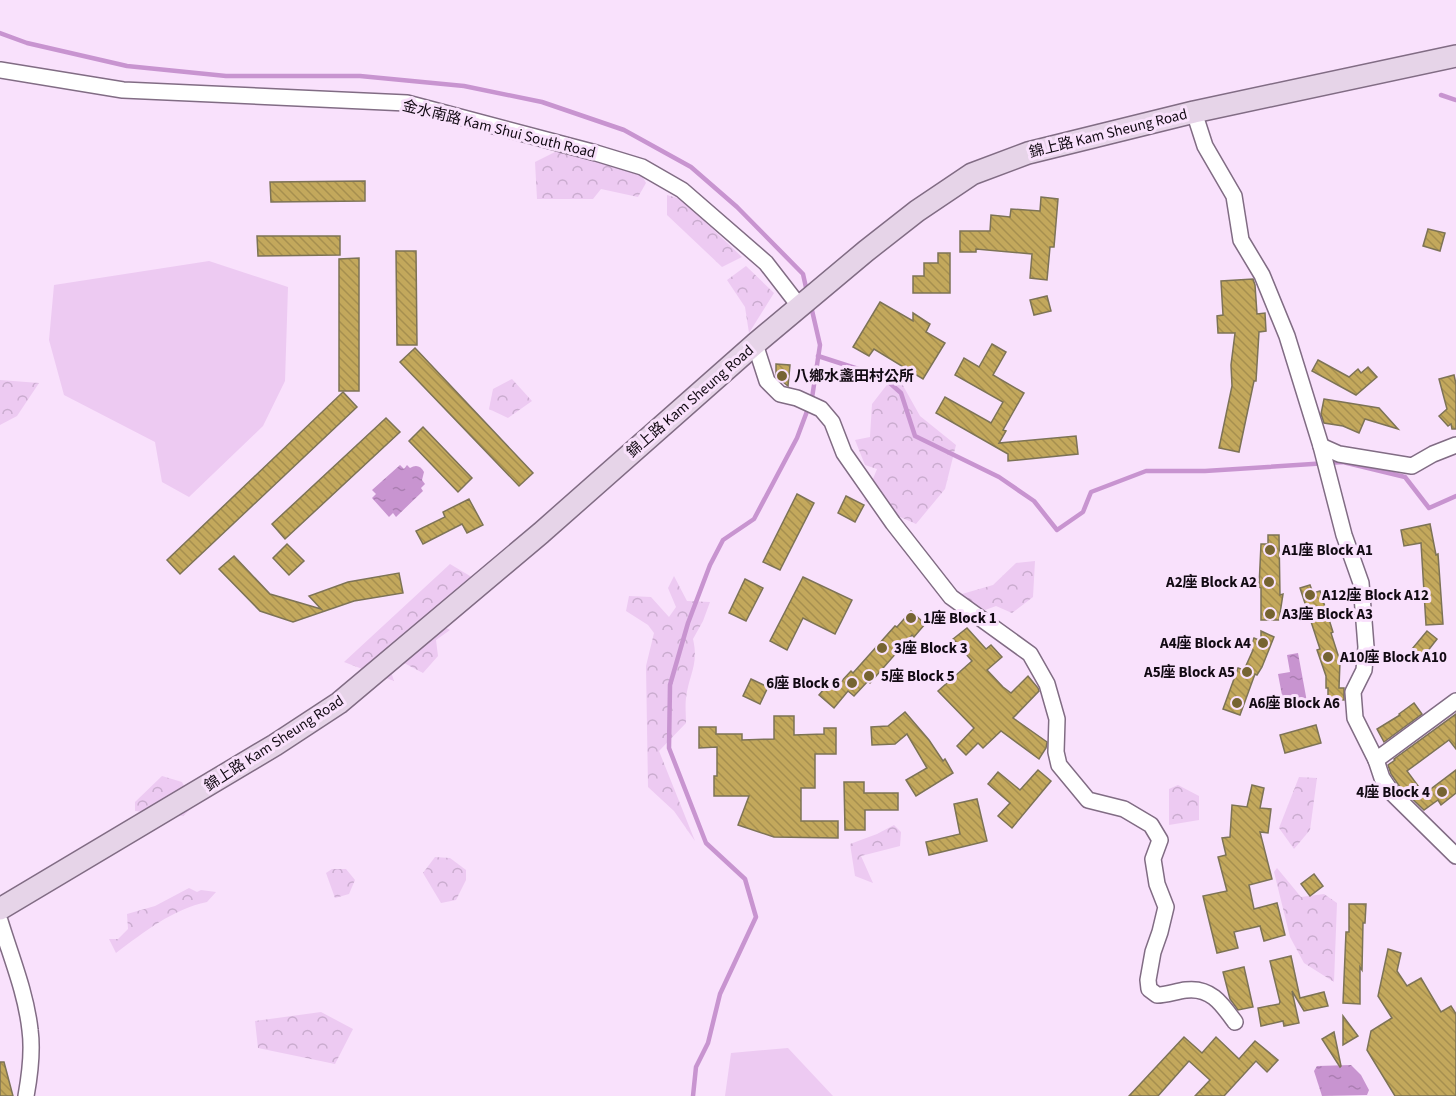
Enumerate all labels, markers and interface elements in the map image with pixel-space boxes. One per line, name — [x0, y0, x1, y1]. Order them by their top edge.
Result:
street label: 金水南路 Kam Shui South Road — [400, 95, 598, 164]
street label: 錦上路 Kam Sheung Road — [1027, 104, 1189, 163]
street label: 錦上路 Kam Sheung Road — [622, 340, 759, 463]
place label: 八鄉水盞田村公所 — [794, 366, 914, 387]
marker: 八鄉水盞田村公所 — [775, 369, 789, 383]
place label: A1座 Block A1 — [1281, 540, 1373, 561]
marker: A1座 Block A1 — [1263, 543, 1277, 557]
place label: A2座 Block A2 — [1165, 572, 1257, 593]
marker: A2座 Block A2 — [1262, 575, 1276, 589]
place label: A12座 Block A12 — [1321, 585, 1429, 606]
marker: A12座 Block A12 — [1303, 588, 1317, 602]
place label: A3座 Block A3 — [1281, 604, 1373, 625]
marker: A3座 Block A3 — [1263, 607, 1277, 621]
place label: 1座 Block 1 — [923, 608, 997, 629]
marker: 1座 Block 1 — [904, 611, 918, 625]
place label: A4座 Block A4 — [1159, 633, 1251, 654]
marker: A4座 Block A4 — [1256, 636, 1270, 650]
place label: 3座 Block 3 — [894, 638, 968, 659]
marker: 3座 Block 3 — [875, 641, 889, 655]
place label: A10座 Block A10 — [1339, 647, 1447, 668]
marker: A10座 Block A10 — [1321, 650, 1335, 664]
place label: A5座 Block A5 — [1143, 662, 1235, 683]
marker: A5座 Block A5 — [1240, 665, 1254, 679]
place label: 5座 Block 5 — [881, 666, 955, 687]
marker: 5座 Block 5 — [862, 669, 876, 683]
place label: 6座 Block 6 — [766, 673, 840, 694]
marker: 6座 Block 6 — [845, 676, 859, 690]
street label: 錦上路 Kam Sheung Road — [200, 690, 348, 796]
place label: A6座 Block A6 — [1248, 693, 1340, 714]
marker: A6座 Block A6 — [1230, 696, 1244, 710]
place label: 4座 Block 4 — [1356, 782, 1430, 803]
marker: 4座 Block 4 — [1435, 785, 1449, 799]

